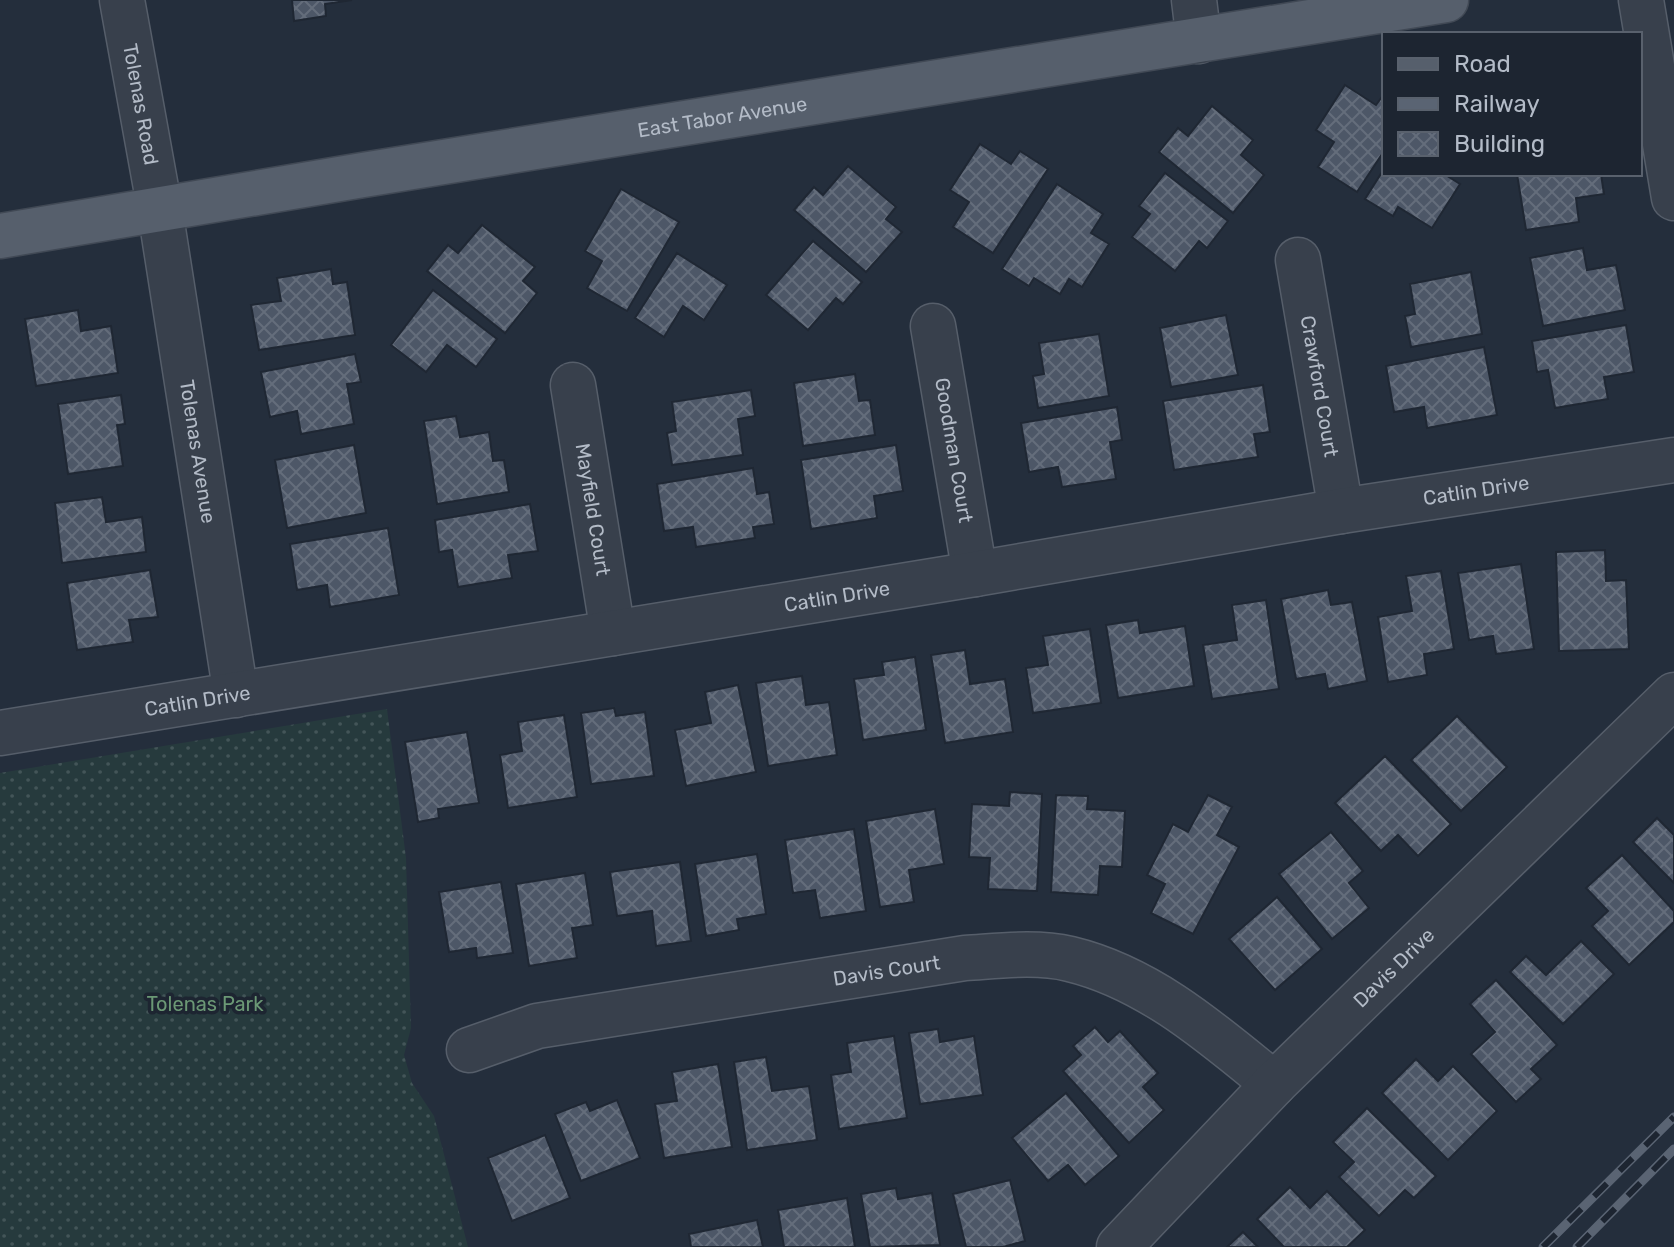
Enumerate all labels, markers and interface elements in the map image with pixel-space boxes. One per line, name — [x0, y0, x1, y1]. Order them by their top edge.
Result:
legend — [1382, 32, 1642, 176]
street label: Tolenas Road — [118, 42, 164, 167]
text: Road — [1454, 50, 1511, 78]
text: Railway — [1454, 90, 1540, 118]
street label: East Tabor Avenue — [636, 91, 809, 142]
text: Building — [1454, 130, 1545, 158]
street label: Crawford Court — [1296, 314, 1344, 459]
street label: Goodman Court — [930, 376, 978, 525]
street label: Tolenas Avenue — [175, 378, 221, 525]
street label: Mayfield Court — [571, 441, 616, 578]
street label: Catlin Drive — [1421, 470, 1531, 510]
street label: Catlin Drive — [782, 576, 892, 617]
street label: Catlin Drive — [143, 680, 252, 721]
street label: Davis Drive — [1348, 923, 1439, 1012]
street label: Davis Court — [831, 950, 942, 991]
park label: Tolenas Park — [146, 992, 264, 1016]

